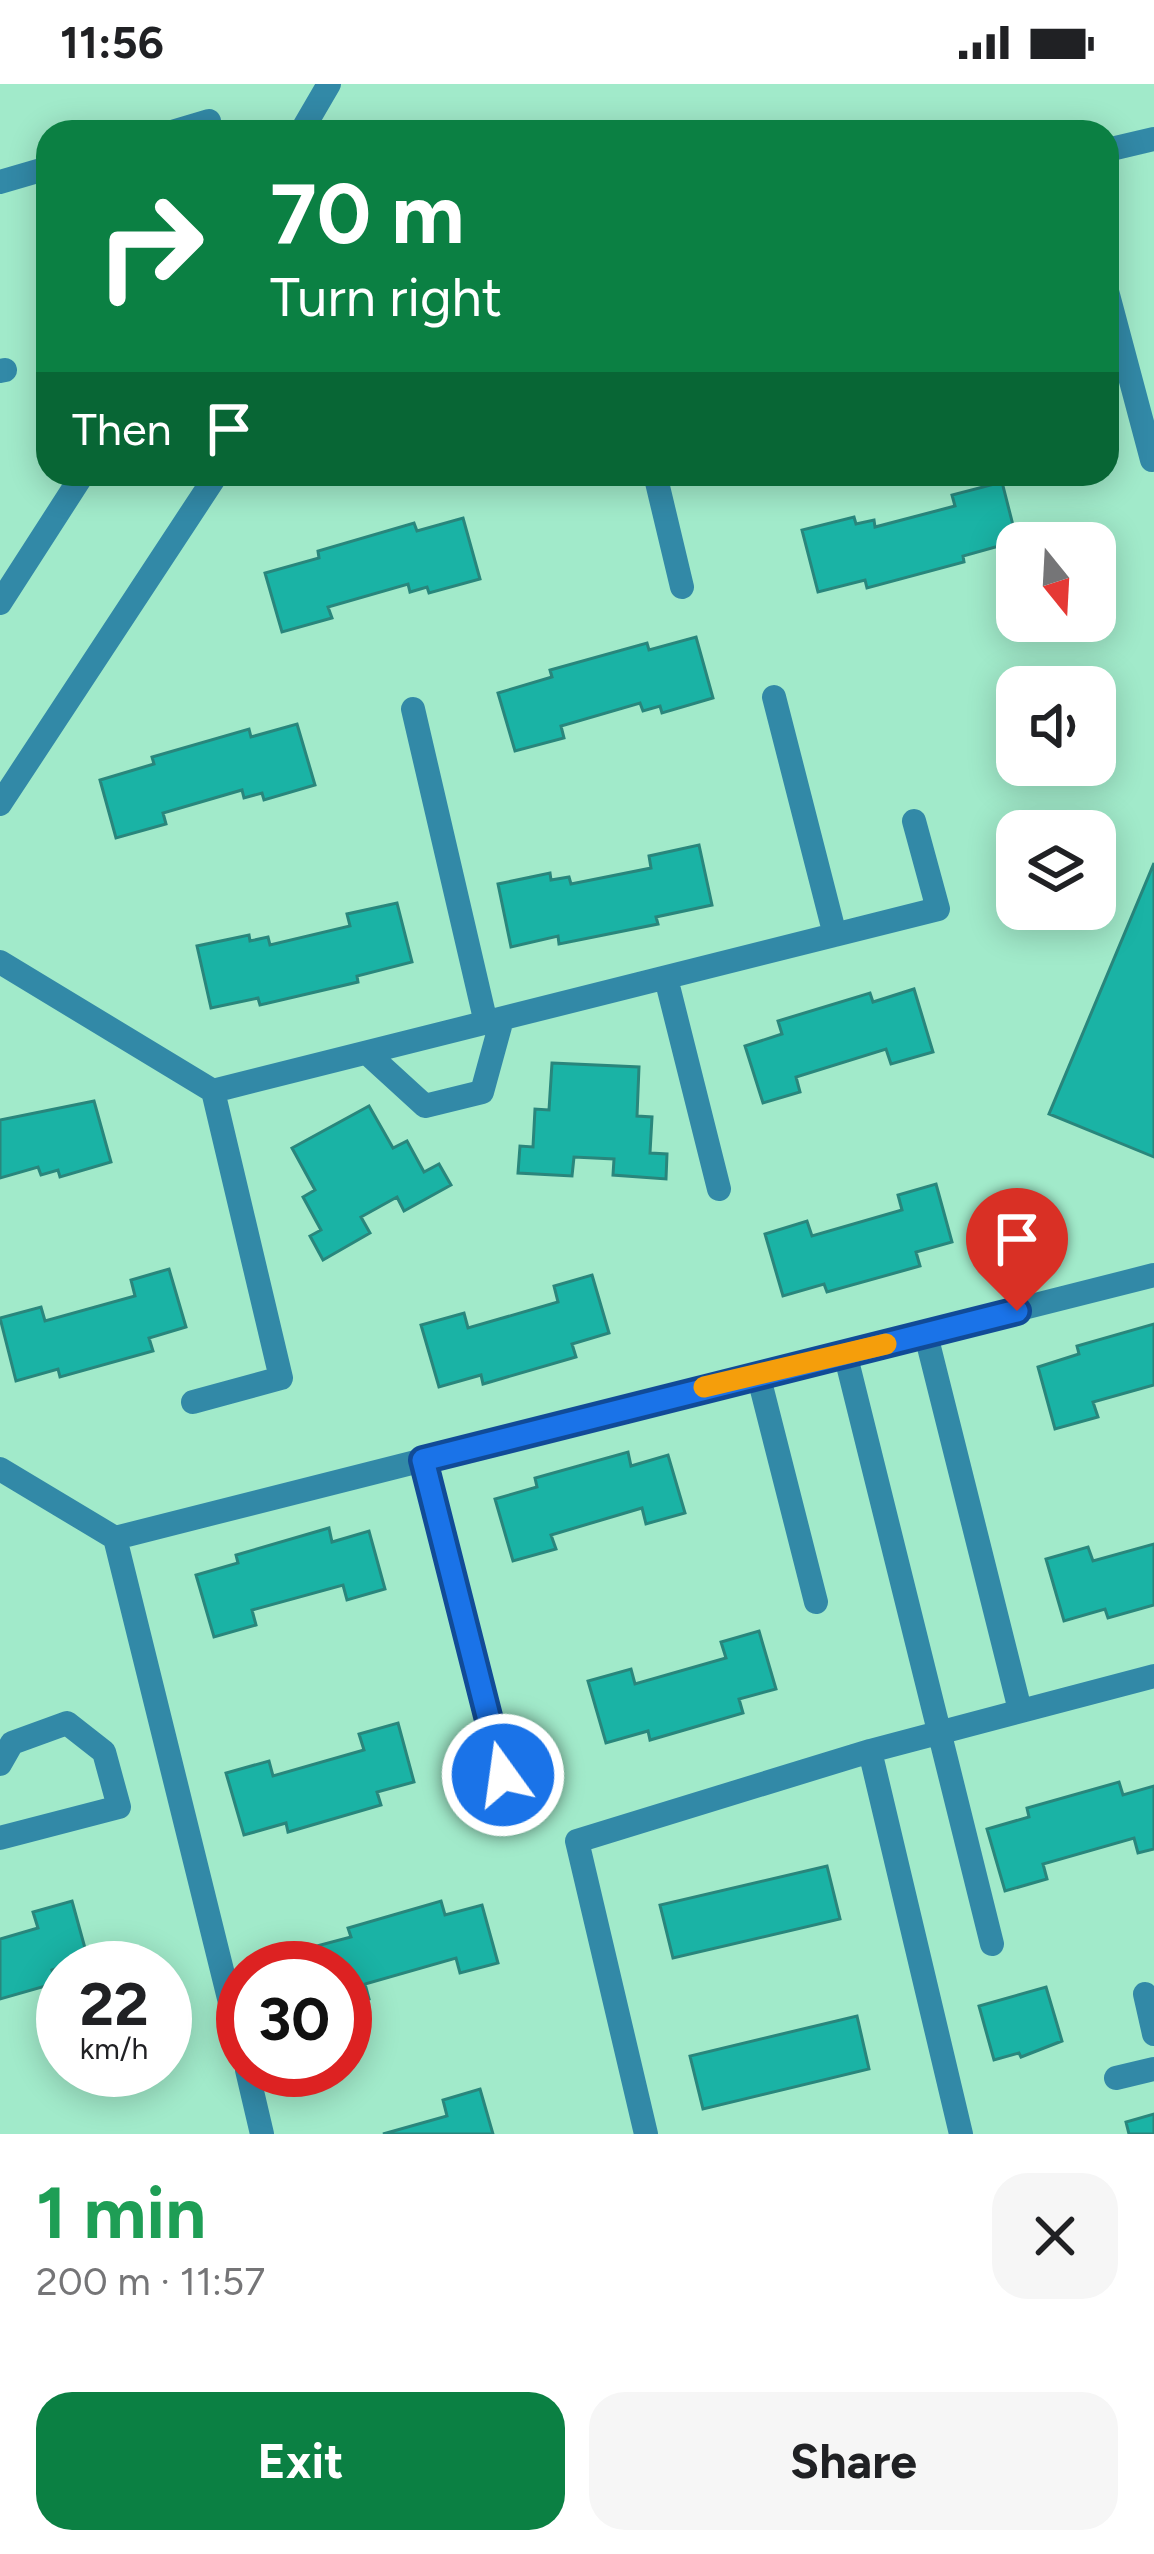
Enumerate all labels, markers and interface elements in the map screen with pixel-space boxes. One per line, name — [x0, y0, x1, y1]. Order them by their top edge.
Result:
text: 11:56 — [60, 15, 164, 69]
text: 70 m — [270, 163, 464, 264]
icon: right — [72, 168, 228, 324]
text: Turn right — [270, 265, 502, 330]
icon: arrive — [196, 396, 262, 462]
text: Then — [72, 402, 172, 456]
north arrow — [996, 522, 1116, 642]
map controls — [996, 522, 1116, 930]
button: sound — [996, 666, 1116, 786]
button: layers — [996, 810, 1116, 930]
pin — [966, 1188, 1068, 1311]
icon: arrive — [984, 1206, 1050, 1272]
position arrow — [440, 1712, 566, 1838]
speed limit sign: 30 — [216, 1941, 372, 2097]
text: 22 — [79, 1968, 149, 2040]
text: km/h — [80, 2030, 148, 2067]
text: 1 min — [36, 2170, 206, 2256]
button: close — [992, 2173, 1118, 2299]
text: 200 m · 11:57 — [36, 2258, 265, 2305]
button: Exit — [36, 2392, 565, 2530]
button: Share — [589, 2392, 1118, 2530]

